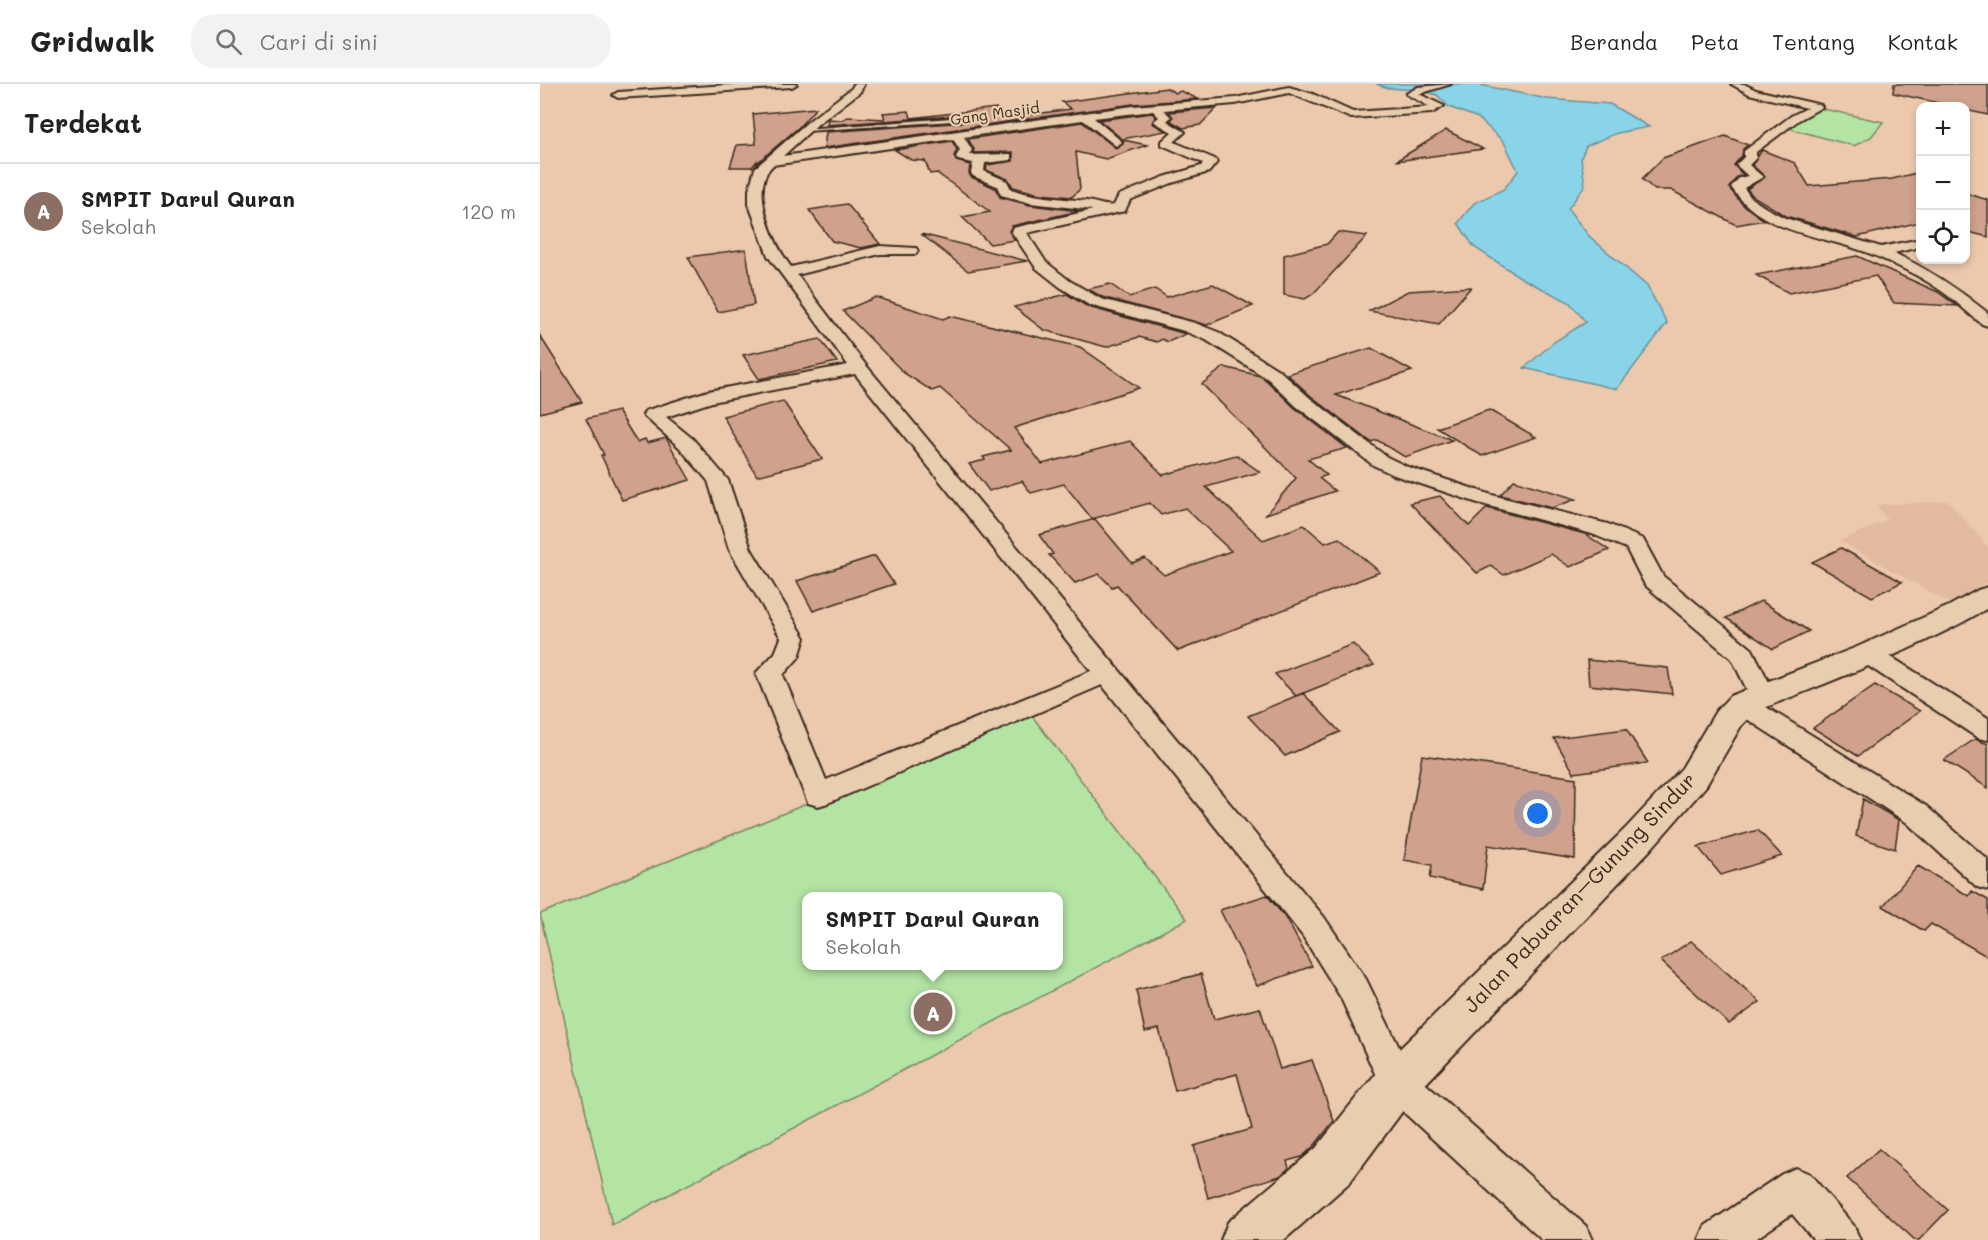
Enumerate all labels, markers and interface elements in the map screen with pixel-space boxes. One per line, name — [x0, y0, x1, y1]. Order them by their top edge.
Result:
search box — [191, 14, 611, 68]
text: Gridwalk — [30, 23, 155, 59]
icon: search — [212, 25, 245, 58]
text: Cari di sini — [260, 27, 378, 56]
text: Beranda — [1570, 28, 1658, 55]
text: Peta — [1691, 28, 1739, 55]
text: Tentang — [1772, 28, 1855, 55]
text: Kontak — [1888, 28, 1958, 55]
street label: Gang Masjid — [949, 97, 1041, 129]
map controls — [1916, 102, 1970, 264]
button: + — [1916, 102, 1970, 156]
text: Terdekat — [24, 106, 142, 140]
button: − — [1916, 156, 1970, 210]
text: SMPIT Darul Quran — [81, 184, 295, 213]
text: A — [37, 198, 50, 224]
text: 120 m — [461, 198, 516, 224]
button: locate — [1916, 210, 1970, 264]
text: Sekolah — [81, 213, 156, 239]
street label: Jalan Pabuaran–Gunung Sindur — [1457, 766, 1701, 1018]
your location — [1523, 799, 1552, 828]
popup — [802, 892, 1063, 970]
text: SMPIT Darul Quran — [826, 904, 1039, 933]
text: Sekolah — [826, 933, 900, 959]
pin: A — [914, 990, 952, 1034]

